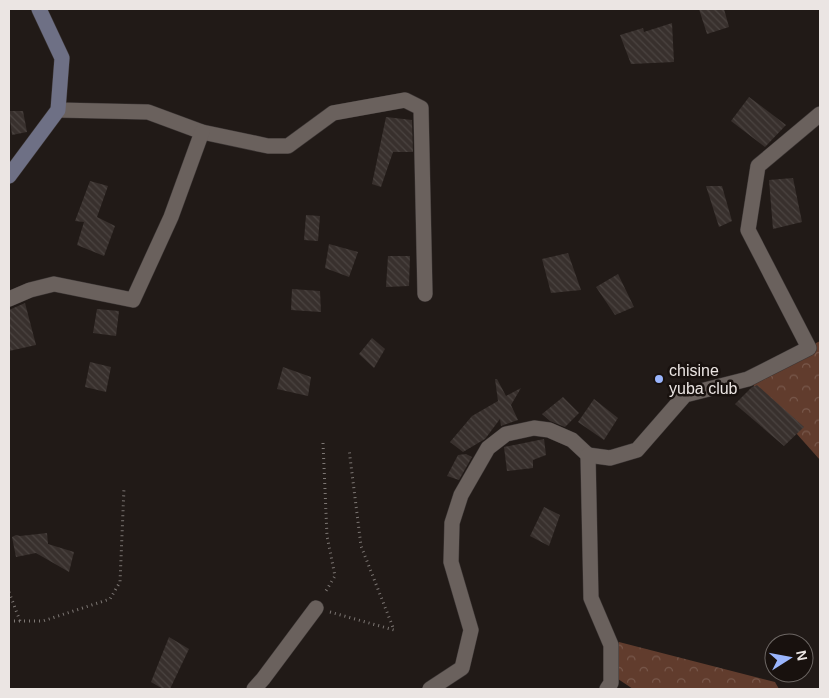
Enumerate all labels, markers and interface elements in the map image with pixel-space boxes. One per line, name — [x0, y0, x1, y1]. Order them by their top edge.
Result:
place label: chisine yuba club — [669, 362, 738, 397]
marker: chisine yuba club — [653, 373, 665, 385]
north arrow — [764, 633, 814, 683]
text: N — [793, 649, 811, 662]

